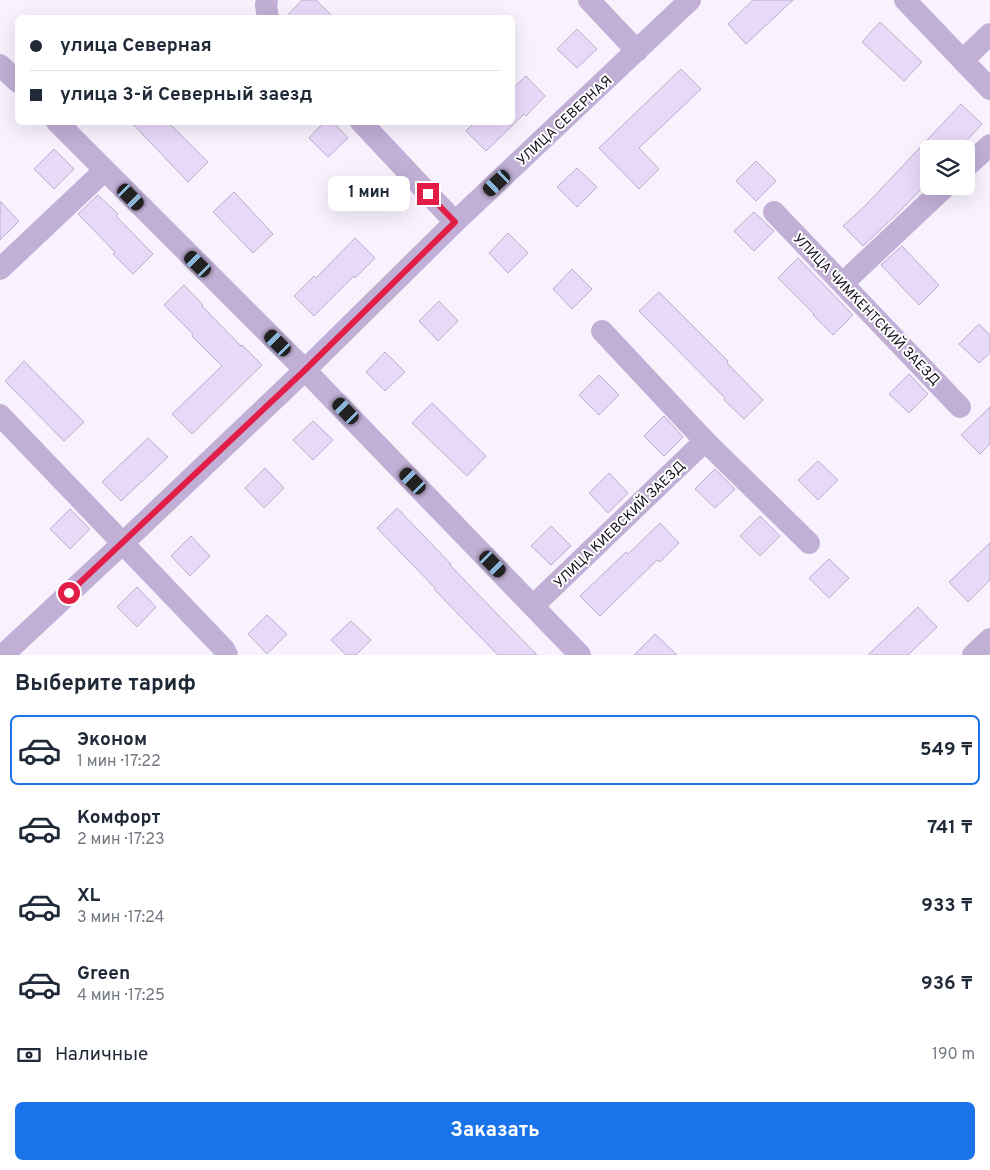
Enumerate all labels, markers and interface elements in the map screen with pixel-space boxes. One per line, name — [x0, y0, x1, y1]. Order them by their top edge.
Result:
text: улица Северная — [60, 34, 212, 58]
street label: УЛИЦА СЕВЕРНАЯ — [514, 73, 616, 170]
text: улица 3-й Северный заезд — [60, 83, 312, 107]
map controls — [920, 140, 975, 195]
button: layers — [920, 140, 975, 195]
car — [480, 167, 513, 199]
callout: 1 мин — [328, 176, 410, 212]
car — [115, 181, 146, 213]
text: 1 мин — [348, 183, 390, 203]
route end — [417, 183, 439, 205]
street label: УЛИЦА ЧИМКЕНТСКИЙ ЗАЕЗД — [789, 230, 944, 389]
car — [181, 248, 214, 280]
car — [262, 327, 293, 359]
car — [330, 395, 361, 427]
street label: УЛИЦА КИЕВСКИЙ ЗАЕЗД — [550, 457, 689, 592]
car — [397, 465, 428, 497]
car — [477, 548, 508, 580]
route start — [58, 582, 80, 604]
text: Выберите тариф — [15, 671, 196, 698]
icon: car — [17, 728, 62, 773]
text: Эконом — [77, 728, 147, 752]
text: 549 ₸ — [920, 738, 973, 762]
text: 1 мин · 17:22 — [77, 752, 161, 772]
icon: car — [17, 806, 62, 851]
text: Комфорт — [77, 806, 160, 830]
text: 741 ₸ — [927, 816, 973, 840]
text: 2 мин · 17:23 — [77, 830, 165, 850]
icon: car — [17, 884, 62, 929]
text: XL — [77, 884, 100, 908]
text: 933 ₸ — [921, 894, 973, 918]
text: 3 мин · 17:24 — [77, 908, 165, 928]
icon: car — [17, 962, 62, 1007]
text: Green — [77, 962, 130, 986]
text: 936 ₸ — [921, 972, 973, 996]
text: 4 мин · 17:25 — [77, 986, 165, 1006]
icon: cash — [15, 1041, 43, 1069]
text: Наличные — [55, 1043, 148, 1067]
text: 190 m — [932, 1045, 975, 1065]
button: Заказать — [15, 1102, 975, 1160]

